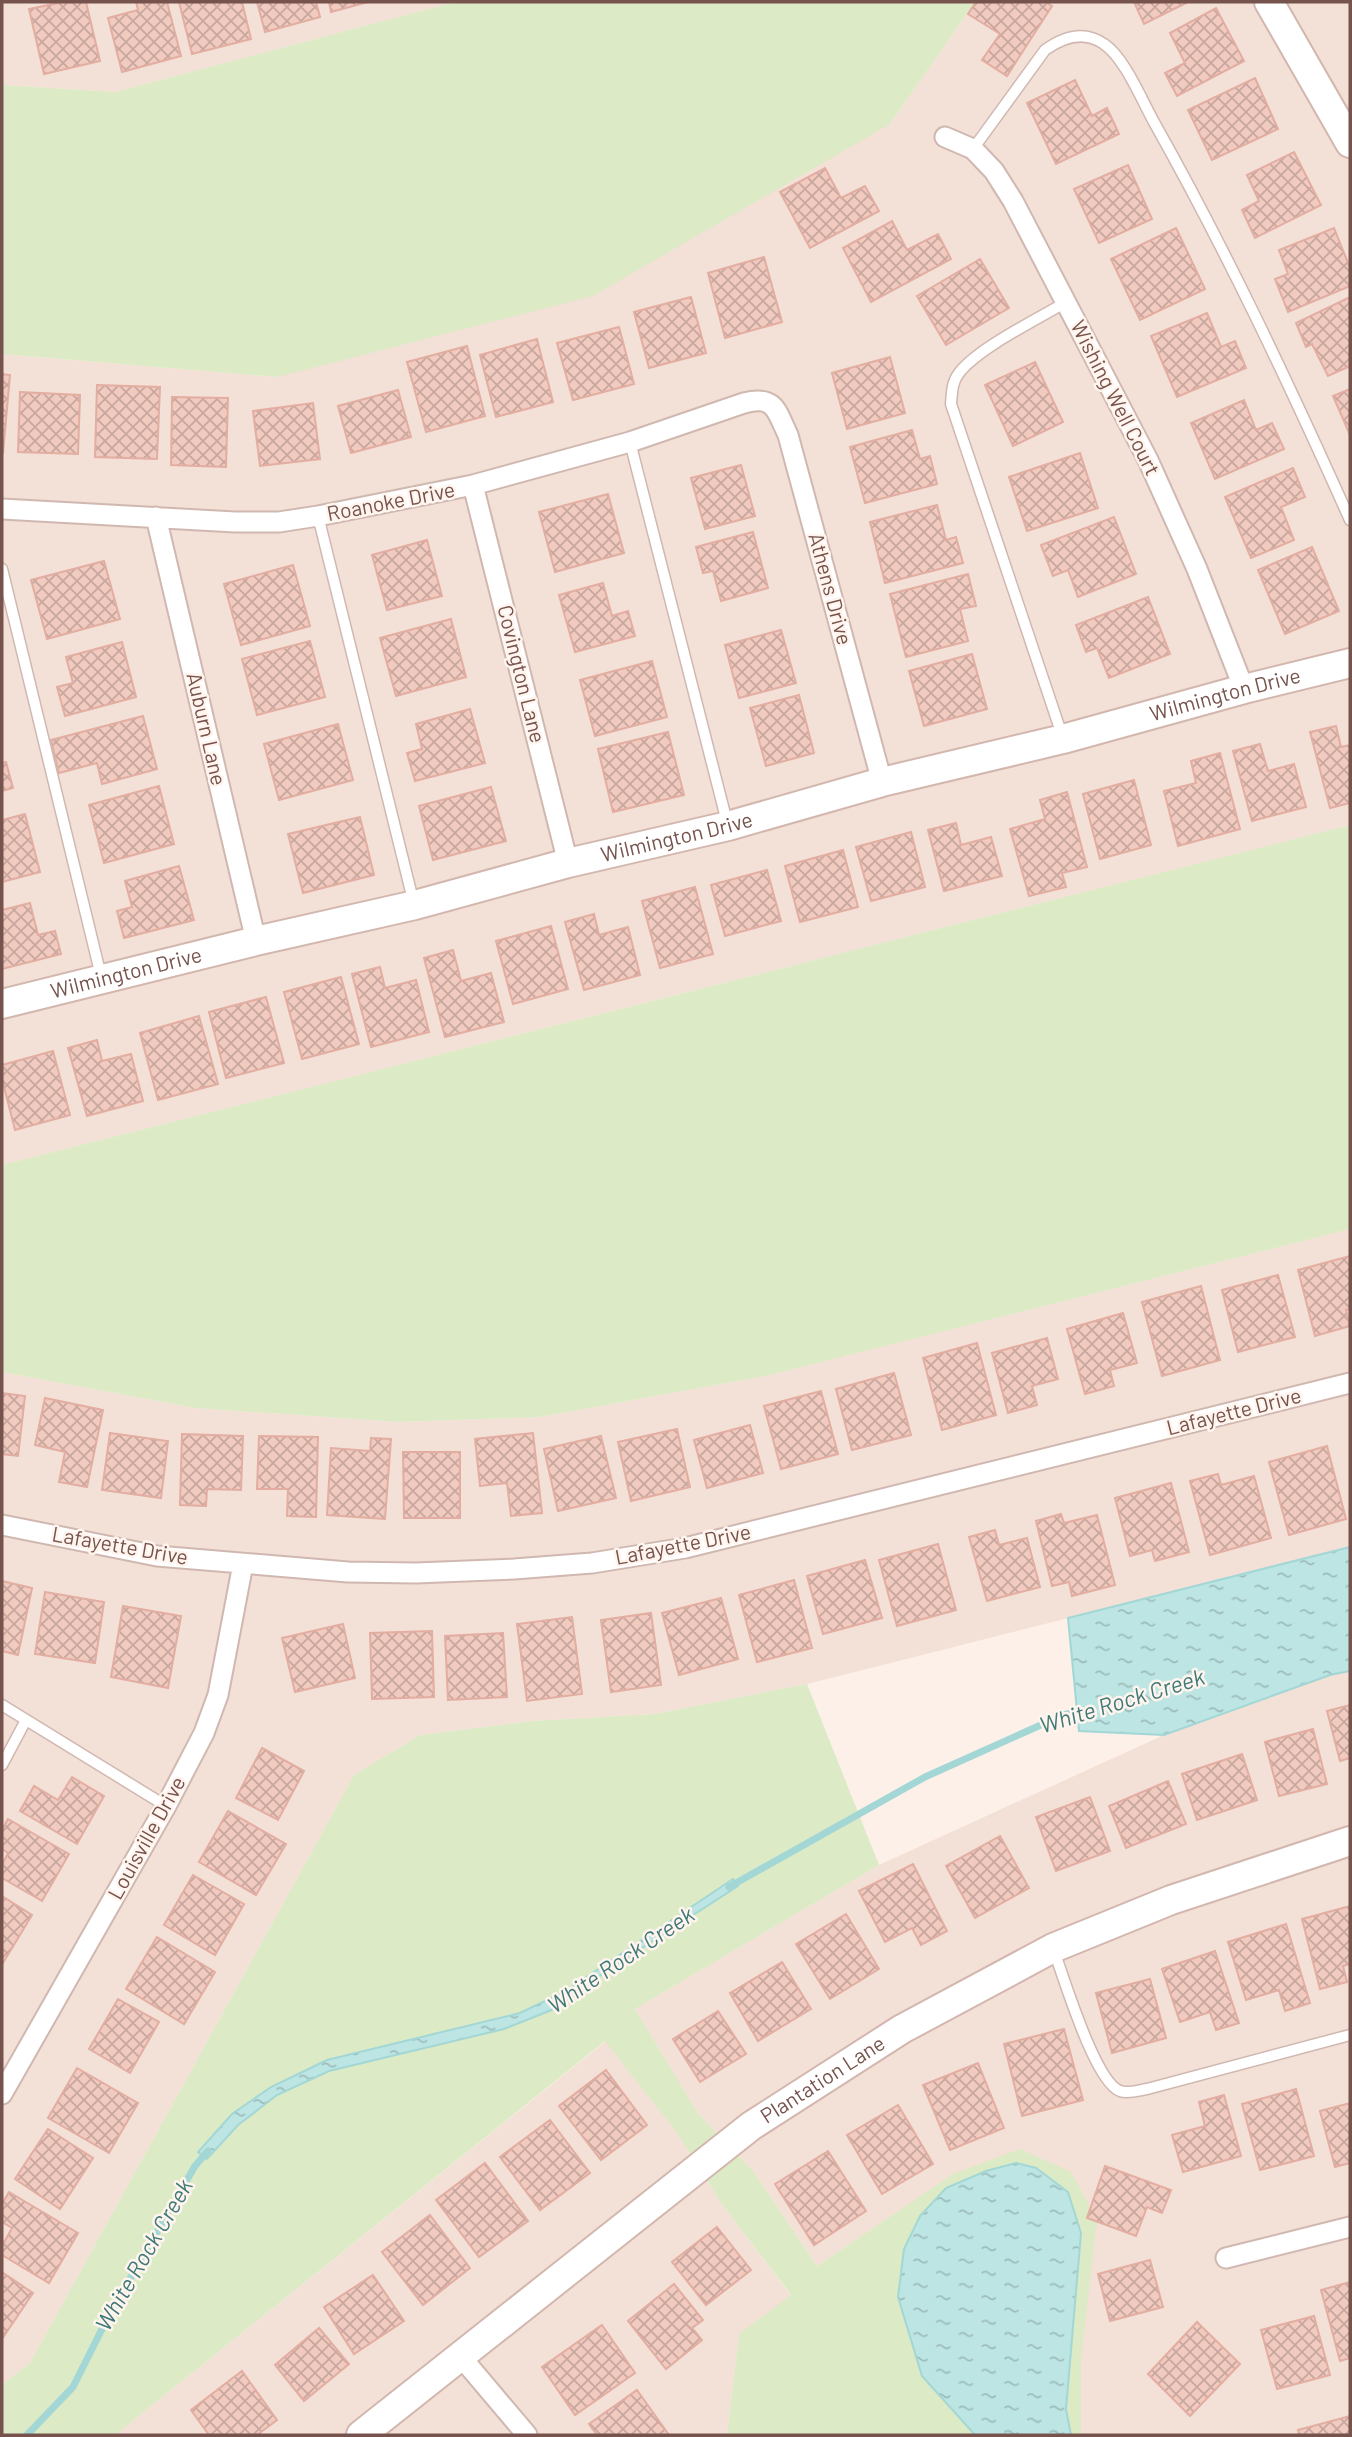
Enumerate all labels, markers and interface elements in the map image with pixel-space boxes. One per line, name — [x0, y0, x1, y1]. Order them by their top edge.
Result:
street label: Wishing Well Court — [1066, 316, 1166, 479]
street label: Roanoke Drive — [325, 476, 457, 525]
street label: Athens Drive — [805, 530, 858, 647]
street label: Covington Lane — [493, 602, 552, 745]
street label: Wilmington Drive — [1147, 662, 1303, 725]
street label: Auburn Lane — [182, 670, 233, 787]
street label: Wilmington Drive — [598, 806, 755, 866]
street label: Wilmington Drive — [48, 941, 204, 1003]
street label: Lafayette Drive — [1164, 1382, 1304, 1439]
street label: Lafayette Drive — [613, 1518, 753, 1569]
street label: Lafayette Drive — [50, 1520, 190, 1569]
water label: White Rock Creek — [1036, 1662, 1208, 1738]
street label: Louisville Drive — [102, 1771, 190, 1903]
water label: White Rock Creek — [542, 1900, 699, 2019]
street label: Plantation Lane — [755, 2029, 889, 2128]
water label: White Rock Creek — [88, 2173, 198, 2336]

